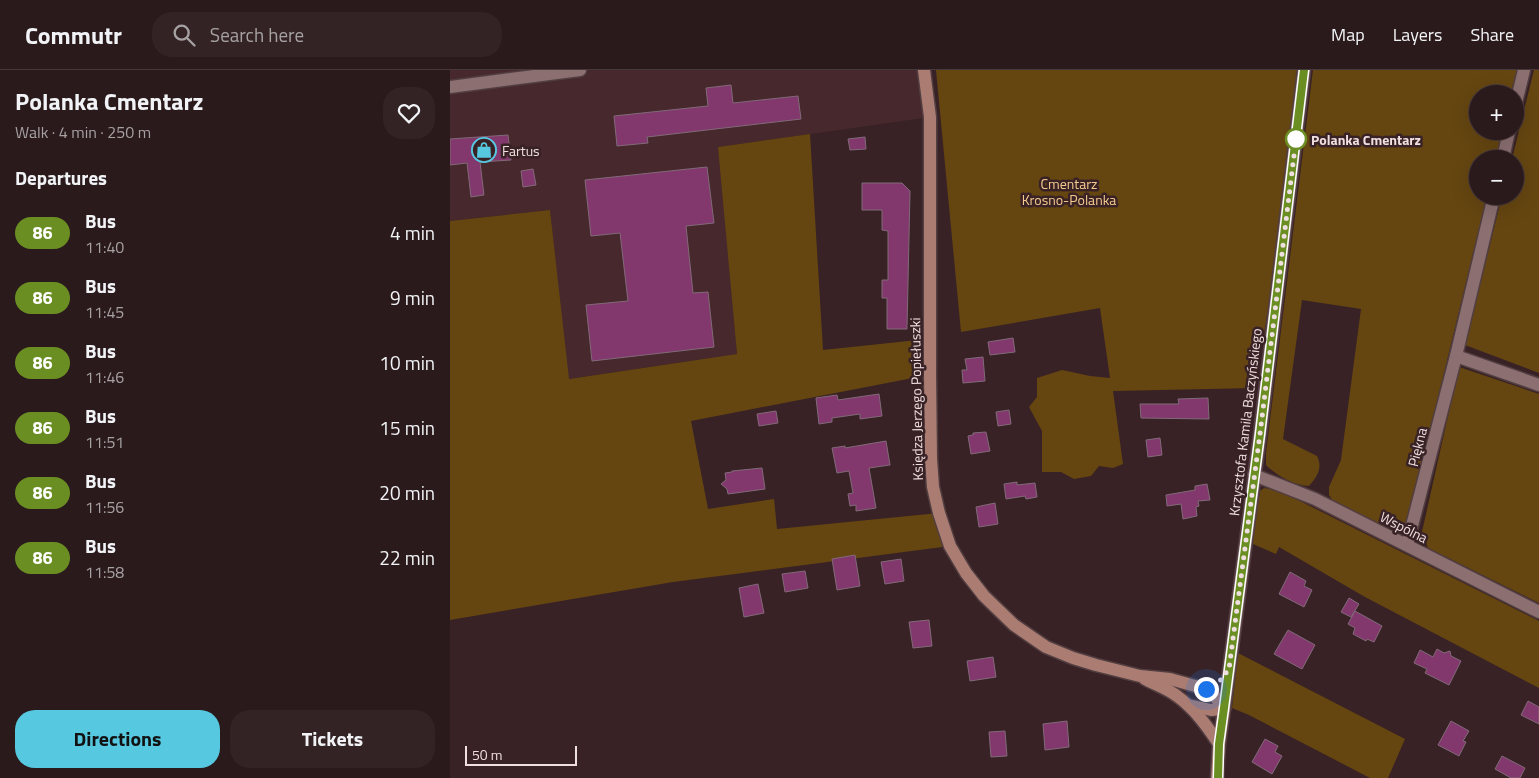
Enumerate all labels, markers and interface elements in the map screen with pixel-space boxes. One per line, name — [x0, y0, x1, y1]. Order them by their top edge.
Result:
search box — [152, 12, 502, 57]
text: Commutr — [25, 17, 122, 53]
text: Search here — [210, 20, 304, 49]
icon: search — [170, 21, 198, 49]
text: Map — [1331, 21, 1365, 48]
text: Layers — [1393, 21, 1442, 48]
text: Share — [1470, 21, 1514, 48]
text: Polanka Cmentarz — [15, 83, 203, 119]
map controls — [1469, 85, 1524, 205]
button: + — [1469, 85, 1524, 140]
button: heart — [383, 87, 435, 139]
text: Walk · 4 min · 250 m — [15, 120, 151, 144]
marker: Polanka Cmentarz — [1285, 128, 1307, 150]
place label: Polanka Cmentarz — [1311, 129, 1421, 150]
shop icon: Fartus — [471, 137, 497, 163]
place label: Fartus — [502, 140, 540, 161]
button: − — [1469, 150, 1524, 205]
text: Departures — [15, 163, 107, 192]
park label: Cmentarz Krosno-Polanka — [1022, 173, 1116, 210]
text: Bus — [85, 206, 116, 235]
text: 4 min — [390, 218, 435, 247]
text: 86 — [32, 219, 53, 246]
text: 11:40 — [85, 235, 124, 259]
text: Bus — [85, 271, 116, 300]
text: 9 min — [390, 283, 435, 312]
text: 86 — [32, 284, 53, 311]
text: 11:45 — [85, 300, 124, 324]
street label: Księdza Jerzego Popiełuszki — [904, 317, 928, 481]
street label: Krzysztofa Kamila Baczyńskiego — [1223, 327, 1267, 517]
text: Bus — [85, 336, 116, 365]
text: 10 min — [379, 348, 435, 377]
text: 86 — [32, 349, 53, 376]
text: 11:46 — [85, 365, 124, 389]
text: Bus — [85, 401, 116, 430]
text: 15 min — [379, 413, 435, 442]
text: 86 — [32, 414, 53, 441]
street label: Piękna — [1402, 425, 1432, 469]
text: 11:51 — [85, 430, 124, 454]
text: Bus — [85, 466, 116, 495]
text: 20 min — [379, 478, 435, 507]
text: 86 — [32, 479, 53, 506]
text: 11:56 — [85, 495, 124, 519]
street label: Wspólna — [1376, 506, 1432, 548]
text: Bus — [85, 531, 116, 560]
text: 22 min — [379, 543, 435, 572]
text: 86 — [32, 544, 53, 571]
text: 11:58 — [85, 560, 124, 584]
your location — [1194, 677, 1219, 702]
button: Directions — [15, 710, 220, 768]
button: Tickets — [230, 710, 435, 768]
scale bar — [465, 743, 578, 766]
text: 50 m — [472, 744, 502, 765]

